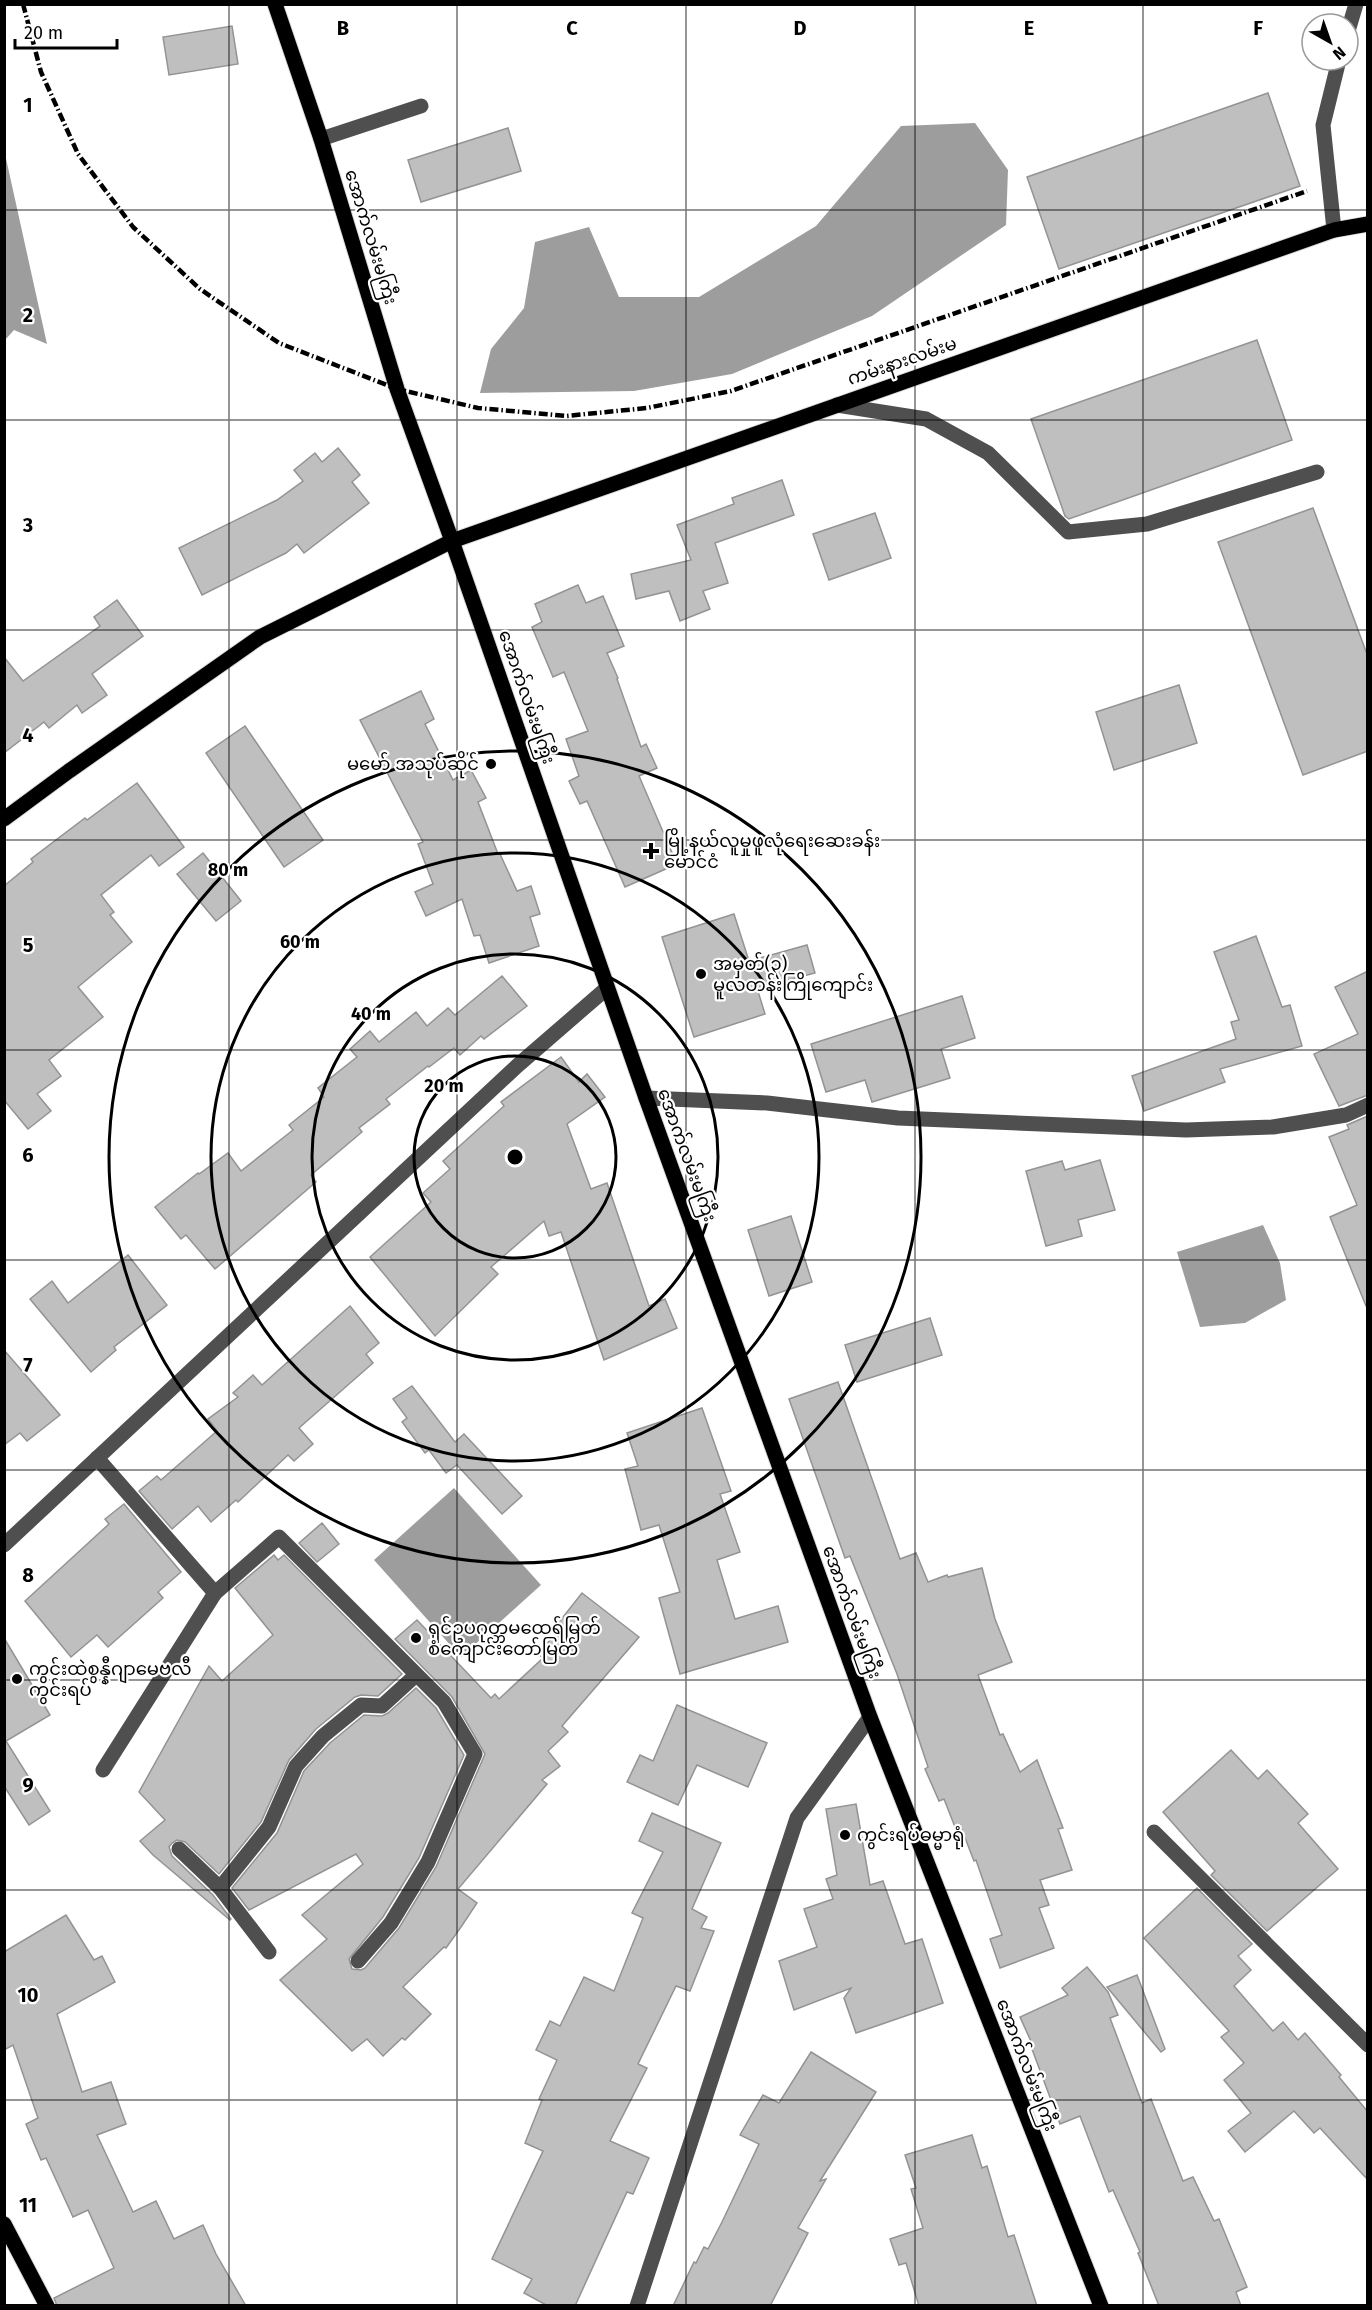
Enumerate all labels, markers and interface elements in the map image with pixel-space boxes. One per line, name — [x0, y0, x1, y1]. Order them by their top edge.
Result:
scale bar — [15, 12, 117, 50]
north arrow — [1300, 12, 1360, 72]
text: B — [337, 16, 349, 40]
text: C — [566, 16, 578, 40]
text: D — [793, 16, 807, 40]
text: E — [1024, 16, 1034, 40]
text: F — [1253, 16, 1263, 40]
text: 20 m — [24, 22, 63, 44]
text: N — [1329, 42, 1349, 64]
text: 1 — [23, 93, 33, 117]
street label: အောက်လမ်းမကြီး — [336, 166, 405, 308]
text: 2 — [23, 303, 33, 327]
street label: ကမ်းနားလမ်းမ — [844, 330, 961, 394]
text: 3 — [22, 513, 33, 537]
street label: အောက်လမ်းမကြီး — [490, 626, 563, 768]
text: 4 — [22, 723, 34, 747]
place label: မမော် အသုပ်ဆိုင် — [347, 750, 479, 779]
marker: မမော် အသုပ်ဆိုင် — [484, 757, 498, 771]
place label: မြို့နယ်လူမှုဖူလုံရေးဆေးခန်း မောင်ငံ — [664, 827, 880, 873]
marker: မြို့နယ်လူမှုဖူလုံရေးဆေးခန်း မောင်ငံ — [642, 842, 660, 860]
text: 80 m — [208, 859, 248, 881]
text: 60 m — [280, 931, 320, 953]
text: 5 — [23, 933, 34, 957]
place label: အမှတ်(၃) မူလတန်းကြိုကျောင်း — [713, 951, 873, 1000]
marker: အမှတ်(၃) မူလတန်းကြိုကျောင်း — [694, 967, 708, 981]
text: 40 m — [351, 1003, 391, 1025]
text: 20 m — [424, 1075, 464, 1097]
street label: အောက်လမ်းမကြီး — [649, 1084, 724, 1226]
text: 6 — [22, 1143, 34, 1167]
centre of rings — [505, 1147, 525, 1167]
text: 7 — [23, 1353, 33, 1377]
street label: အောက်လမ်းမကြီး — [814, 1541, 889, 1683]
text: 8 — [22, 1563, 34, 1587]
place label: ရှင်ဥပဂုတ္တမထေရ်မြတ် စံကျောင်းတော်မြတ် — [428, 1615, 601, 1664]
marker: ရှင်ဥပဂုတ္တမထေရ်မြတ် စံကျောင်းတော်မြတ် — [409, 1631, 423, 1645]
place label: ကွင်းထဲစွန္နီဂျာမေဗလီ ကွင်းရပ် — [29, 1655, 191, 1705]
marker: ကွင်းထဲစွန္နီဂျာမေဗလီ ကွင်းရပ် — [10, 1672, 24, 1686]
text: 9 — [22, 1773, 34, 1797]
place label: ကွင်းရပ်ဓမ္မာရုံ — [857, 1822, 964, 1850]
marker: ကွင်းရပ်ဓမ္မာရုံ — [838, 1828, 852, 1842]
text: 10 — [18, 1983, 38, 2007]
street label: အောက်လမ်းမကြီး — [988, 1995, 1065, 2136]
text: 11 — [19, 2193, 37, 2217]

